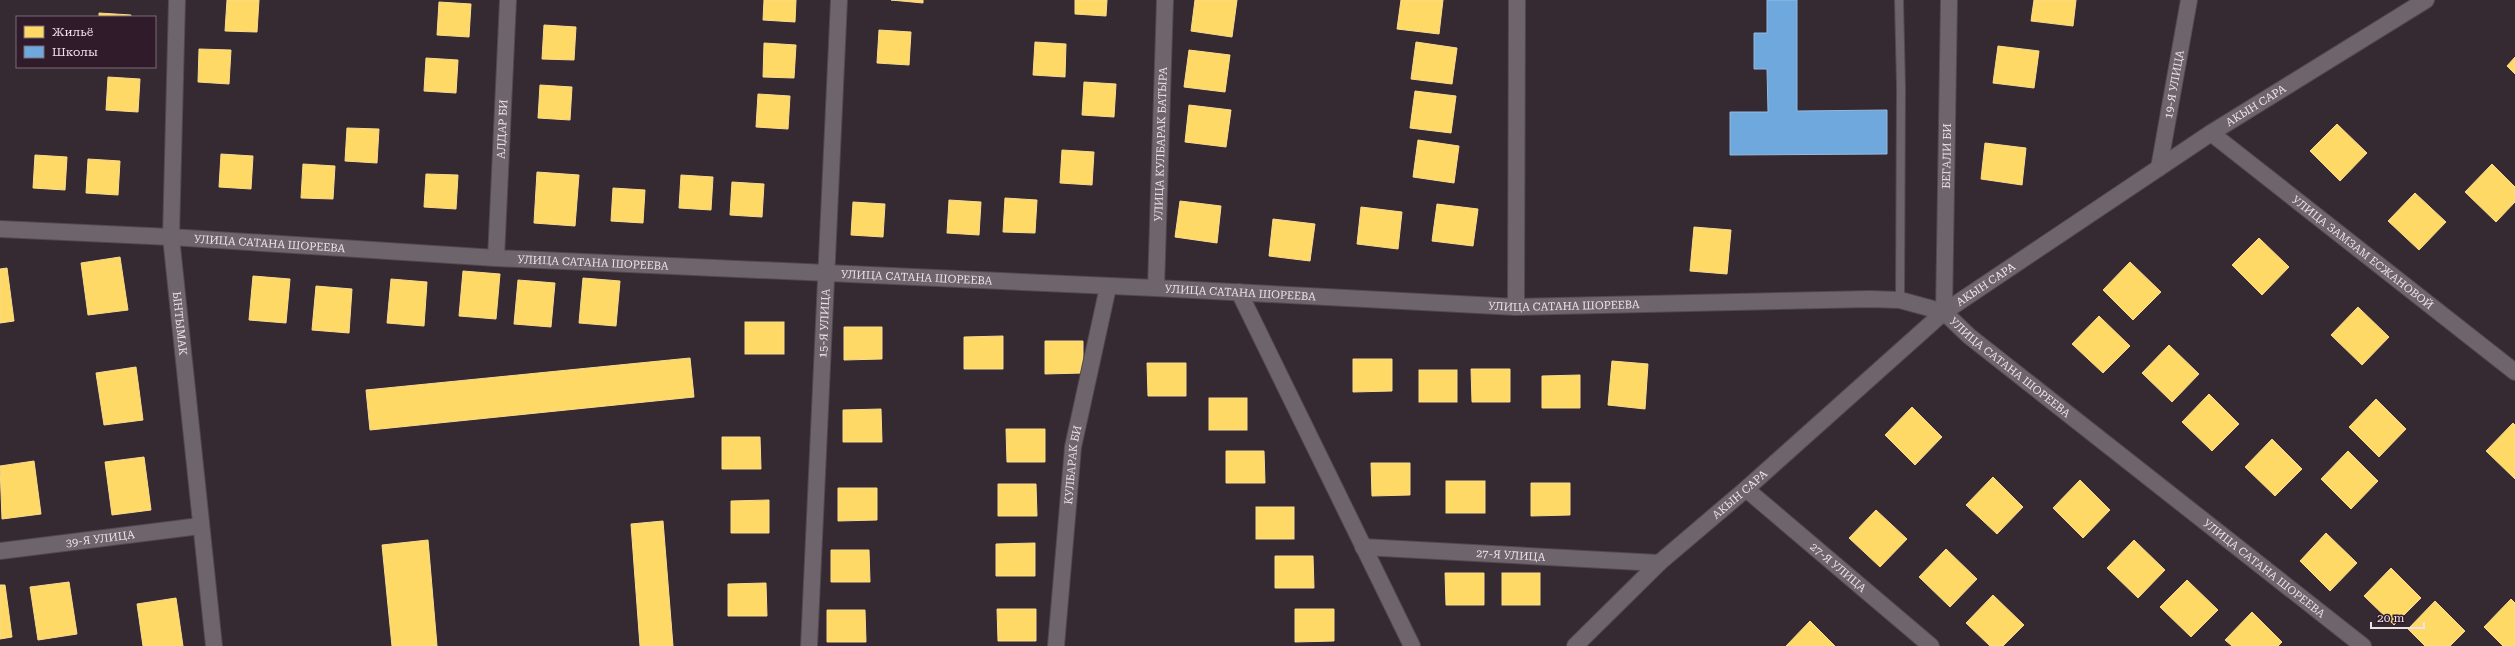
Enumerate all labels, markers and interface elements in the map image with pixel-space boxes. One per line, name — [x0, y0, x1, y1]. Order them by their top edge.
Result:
legend — [16, 16, 156, 68]
text: Жильё — [52, 25, 94, 39]
text: Школы — [52, 45, 98, 59]
street label: 19-Я УЛИЦА — [2161, 49, 2186, 120]
street label: УЛИЦА КУЛБАРАК БАТЫРА — [1152, 66, 1169, 221]
street label: АКЫН САРА — [2223, 82, 2288, 129]
street label: АЛДАР БИ — [494, 99, 510, 159]
street label: БЕГАЛИ БИ — [1939, 123, 1954, 189]
street label: УЛИЦА ЗАМЗАМ ЕСЖАНОВОЙ — [2290, 193, 2437, 312]
street label: УЛИЦА САТАНА ШОРЕЕВА — [194, 232, 346, 255]
street label: УЛИЦА САТАНА ШОРЕЕВА — [517, 252, 669, 272]
street label: АКЫН САРА — [1954, 260, 2018, 308]
street label: УЛИЦА САТАНА ШОРЕЕВА — [841, 267, 993, 287]
street label: УЛИЦА САТАНА ШОРЕЕВА — [1164, 282, 1317, 303]
street label: 15-Я УЛИЦА — [816, 288, 832, 358]
street label: ЫНТЫМАК — [170, 291, 190, 356]
street label: УЛИЦА САТАНА ШОРЕЕВА — [1488, 298, 1640, 314]
street label: УЛИЦА САТАНА ШОРЕЕВА — [1947, 315, 2073, 420]
street label: КУЛБАРАК БИ — [1062, 424, 1084, 505]
street label: АКЫН САРА — [1709, 467, 1770, 521]
street label: УЛИЦА САТАНА ШОРЕЕВА — [2201, 516, 2328, 620]
street label: 39-Я УЛИЦА — [65, 528, 136, 549]
street label: 27-Я УЛИЦА — [1808, 540, 1869, 595]
street label: 27-Я УЛИЦА — [1476, 547, 1546, 563]
scale bar — [2371, 604, 2424, 630]
text: 20 m — [2377, 611, 2404, 625]

